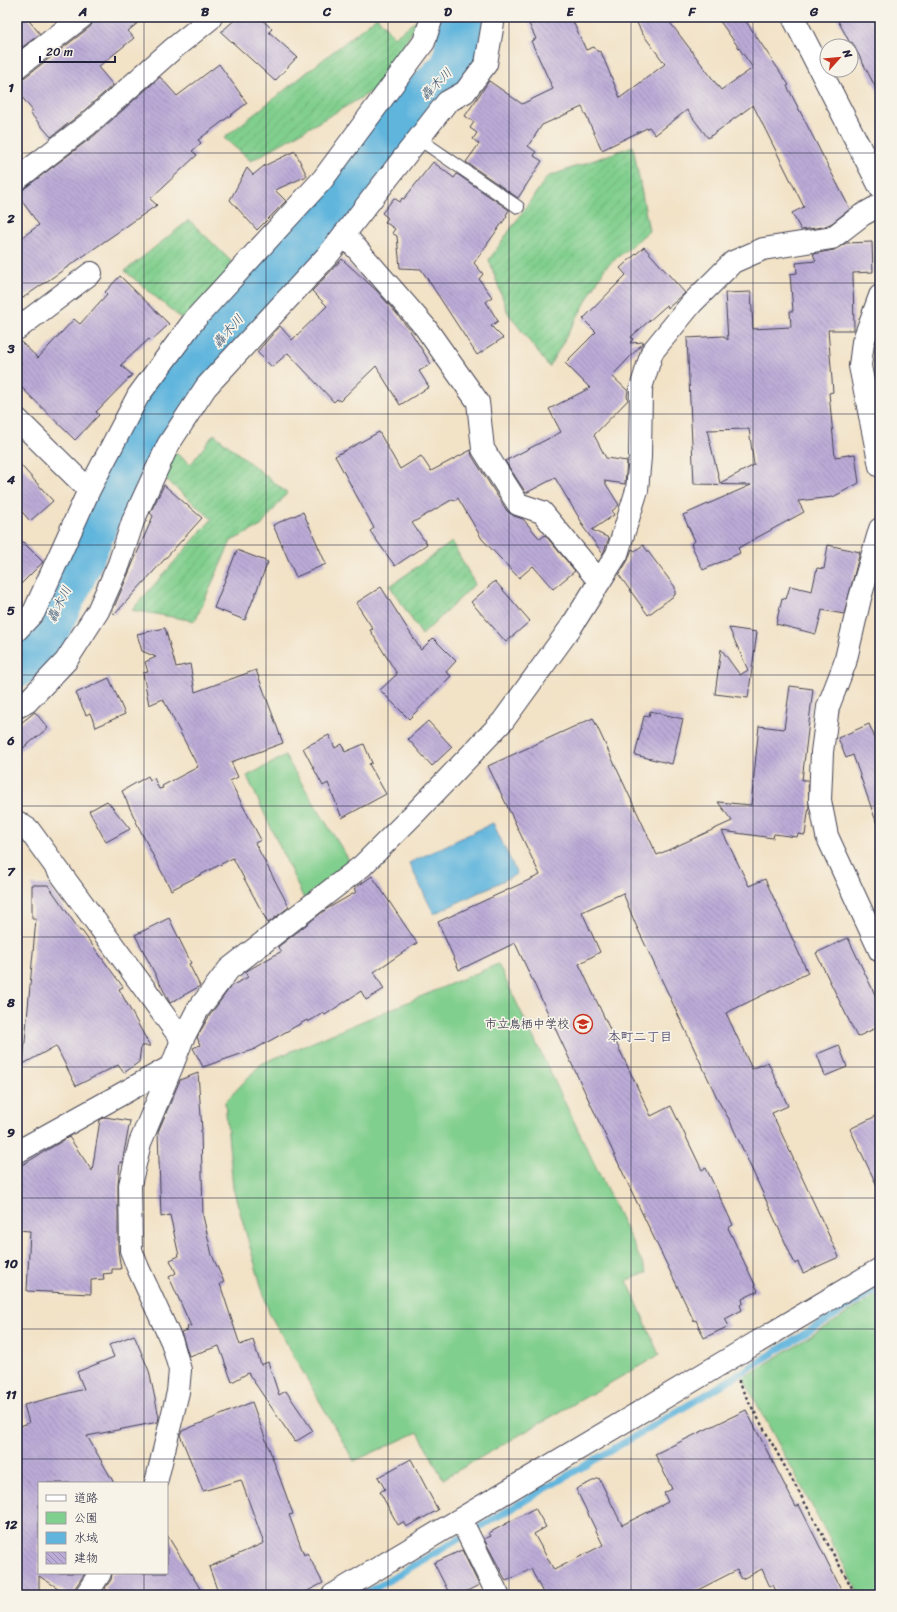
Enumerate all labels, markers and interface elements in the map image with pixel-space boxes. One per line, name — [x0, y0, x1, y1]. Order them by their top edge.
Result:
text: A — [78, 0, 87, 23]
text: B — [201, 0, 210, 23]
text: C — [322, 0, 332, 23]
text: D — [444, 0, 452, 23]
text: E — [566, 0, 575, 23]
text: F — [687, 0, 696, 23]
text: G — [809, 0, 819, 23]
scale bar — [40, 38, 115, 64]
north arrow — [819, 38, 859, 78]
text: 20 m — [46, 41, 73, 63]
text: N — [837, 45, 858, 62]
water label: 轟木川 — [414, 62, 458, 106]
text: 1 — [8, 76, 14, 99]
text: 2 — [6, 207, 15, 230]
water label: 轟木川 — [207, 309, 249, 353]
text: 3 — [6, 337, 15, 360]
text: 4 — [6, 468, 16, 491]
water label: 轟木川 — [40, 581, 78, 627]
text: 5 — [7, 599, 15, 622]
text: 6 — [6, 729, 15, 752]
text: 7 — [7, 860, 16, 883]
text: 8 — [6, 991, 15, 1014]
place label: 市立鳥栖中学校 — [485, 1013, 569, 1035]
school or university icon: 市立鳥栖中学校 — [572, 1013, 594, 1035]
district label: 本町二丁目 — [607, 1025, 673, 1048]
text: 9 — [7, 1121, 15, 1144]
text: 10 — [4, 1252, 18, 1275]
text: 11 — [5, 1383, 17, 1406]
legend — [38, 1482, 168, 1574]
text: 道路 — [74, 1487, 98, 1509]
text: 公園 — [74, 1507, 98, 1529]
text: 12 — [4, 1513, 18, 1536]
text: 水域 — [74, 1527, 98, 1549]
text: 建物 — [74, 1547, 98, 1569]

